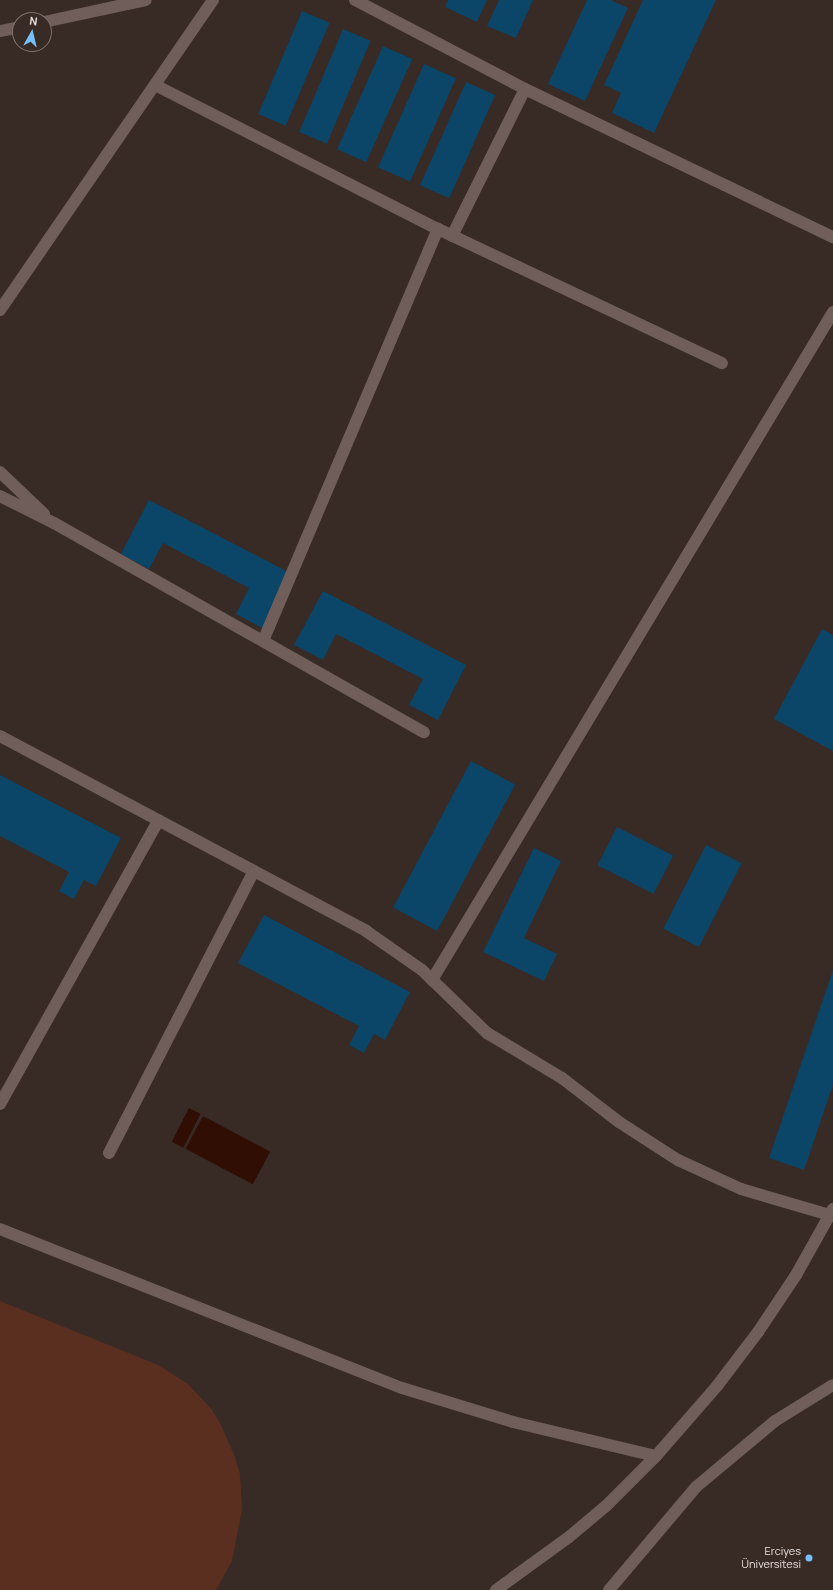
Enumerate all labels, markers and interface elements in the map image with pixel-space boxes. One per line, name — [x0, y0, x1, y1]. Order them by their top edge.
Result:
north arrow — [12, 12, 52, 52]
text: N — [29, 13, 39, 29]
place label: Erciyes Üniversitesi — [741, 1545, 801, 1571]
marker: Erciyes Üniversitesi — [804, 1553, 814, 1563]

